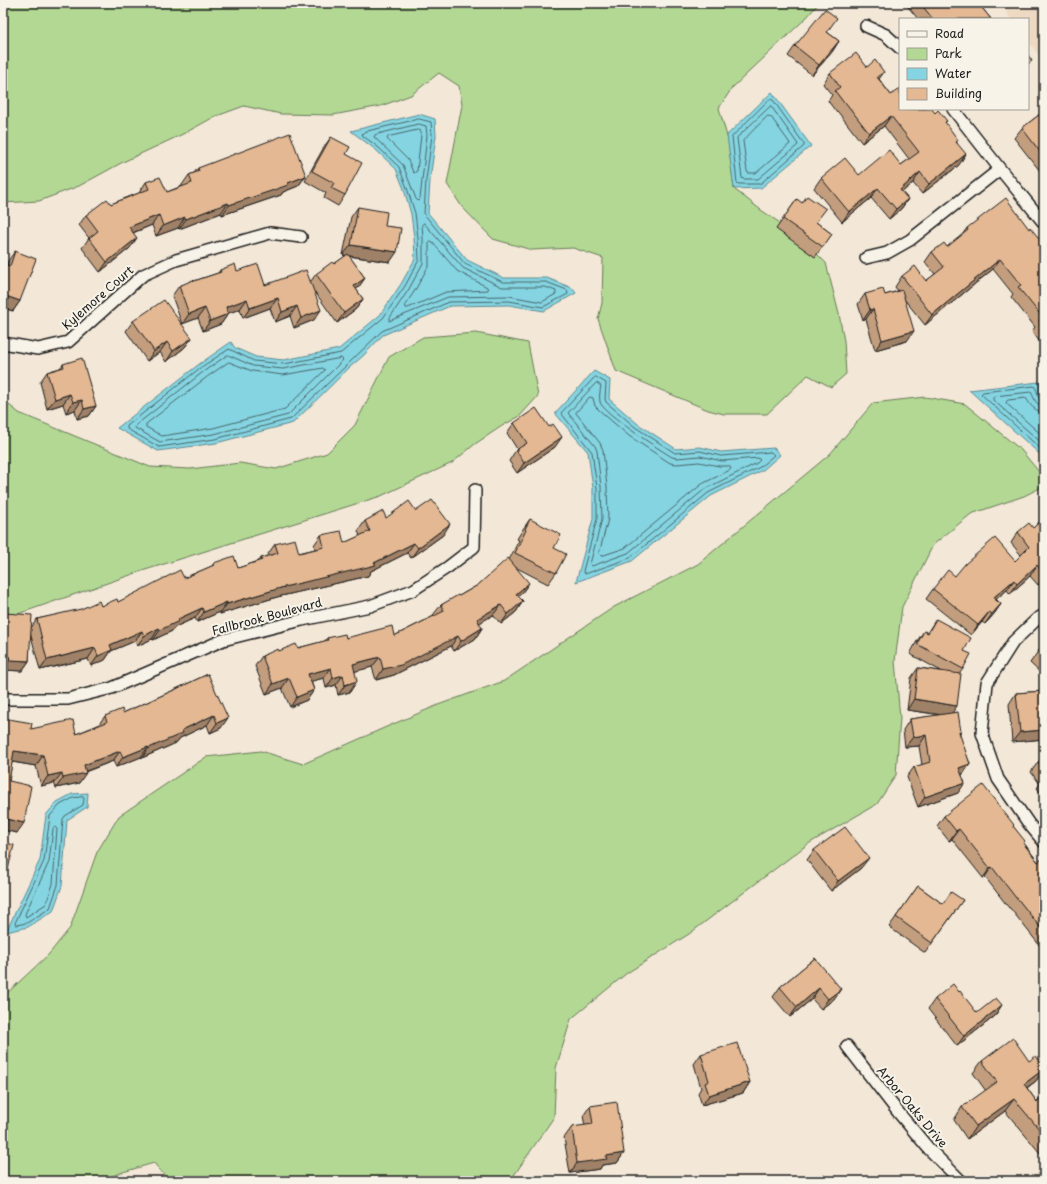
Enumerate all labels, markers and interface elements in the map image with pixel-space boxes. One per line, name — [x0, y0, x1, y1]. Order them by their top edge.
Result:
legend — [899, 18, 1029, 110]
text: Road — [935, 24, 964, 42]
text: Park — [935, 44, 962, 62]
text: Water — [935, 64, 972, 82]
text: Building — [935, 84, 982, 102]
street label: Kylemore Court — [58, 261, 137, 333]
street label: Fallbrook Boulevard — [210, 592, 325, 639]
street label: Arbor Oaks Drive — [873, 1062, 953, 1151]

